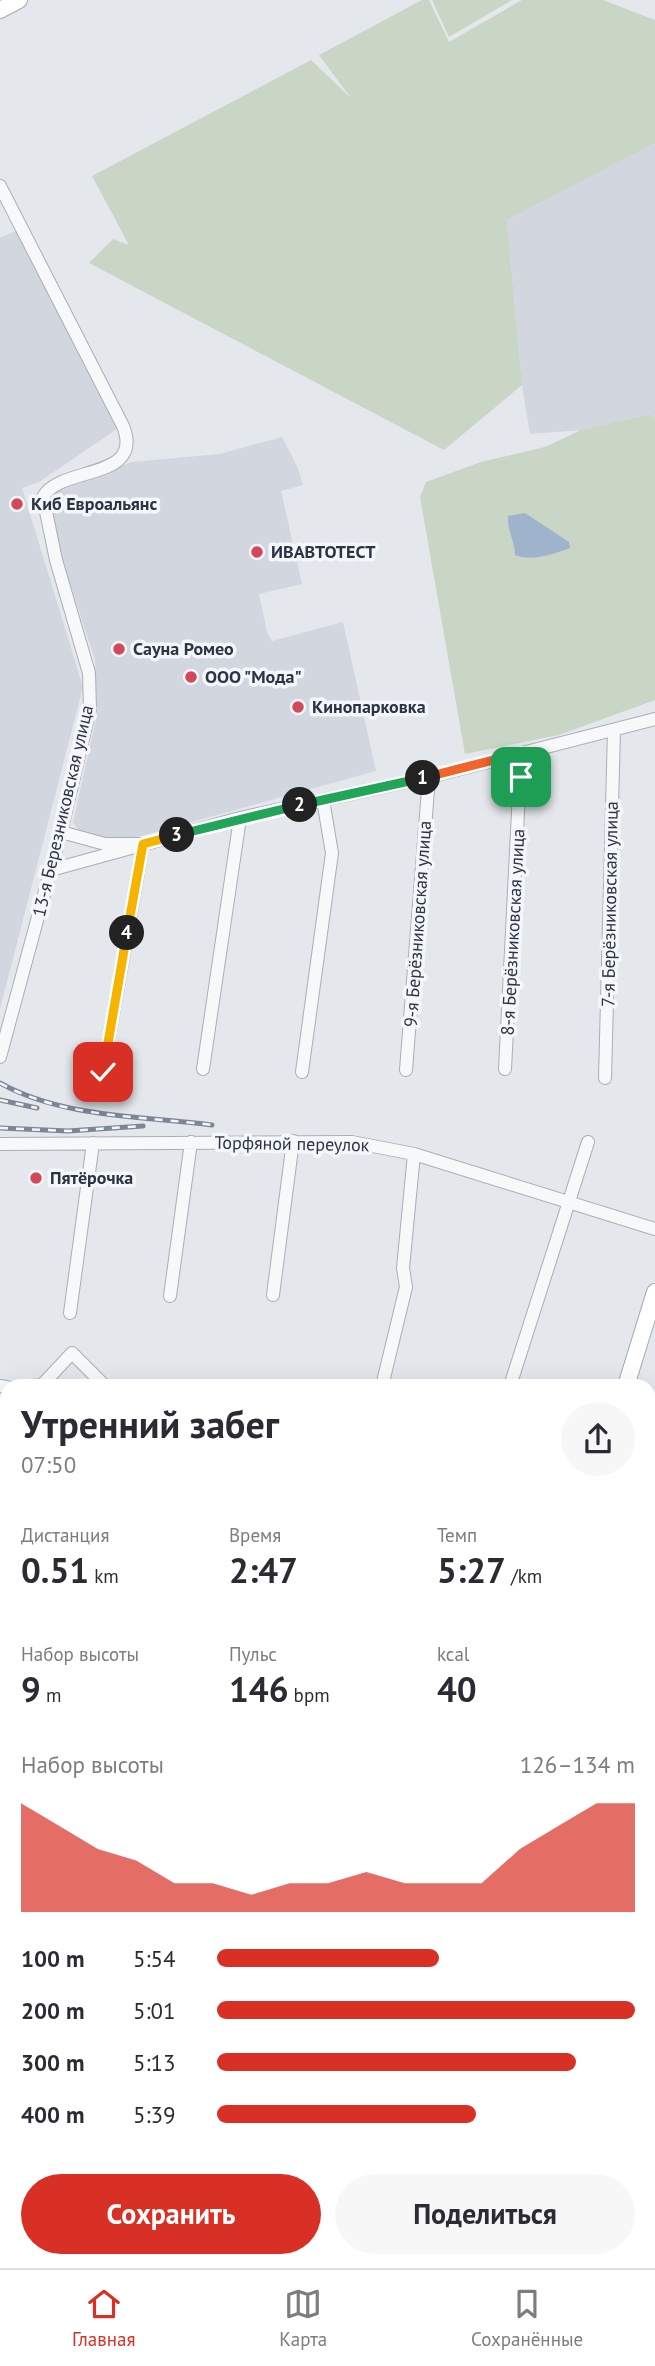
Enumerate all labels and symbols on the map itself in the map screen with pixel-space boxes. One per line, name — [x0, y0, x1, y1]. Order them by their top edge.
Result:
place label: Киб Евроальянс — [31, 492, 157, 515]
marker: Киб Евроальянс — [9, 496, 25, 512]
place label: ИВАВТОТЕСТ — [271, 540, 376, 563]
marker: ИВАВТОТЕСТ — [249, 544, 265, 560]
place label: Сауна Ромео — [133, 637, 234, 660]
marker: Сауна Ромео — [111, 641, 127, 657]
place label: ООО "Мода" — [205, 665, 302, 688]
marker: ООО "Мода" — [183, 669, 199, 685]
place label: Кинопарковка — [312, 695, 426, 718]
marker: Кинопарковка — [290, 699, 306, 715]
street label: 13-я Березниковская улица — [27, 703, 98, 919]
pin — [491, 747, 551, 807]
pin: 1 — [406, 760, 440, 796]
pin: 2 — [282, 788, 318, 822]
street label: 7-я Берёзниковская улица — [596, 801, 623, 1007]
pin: 3 — [160, 818, 194, 852]
street label: 9-я Берёзниковская улица — [399, 820, 436, 1028]
street label: 8-я Берёзниковская улица — [496, 828, 529, 1036]
pin: 4 — [110, 916, 144, 950]
pin — [73, 1042, 133, 1102]
street label: Торфяной переулок — [214, 1131, 370, 1156]
place label: Пятёрочка — [50, 1166, 133, 1189]
marker: Пятёрочка — [28, 1170, 44, 1186]

